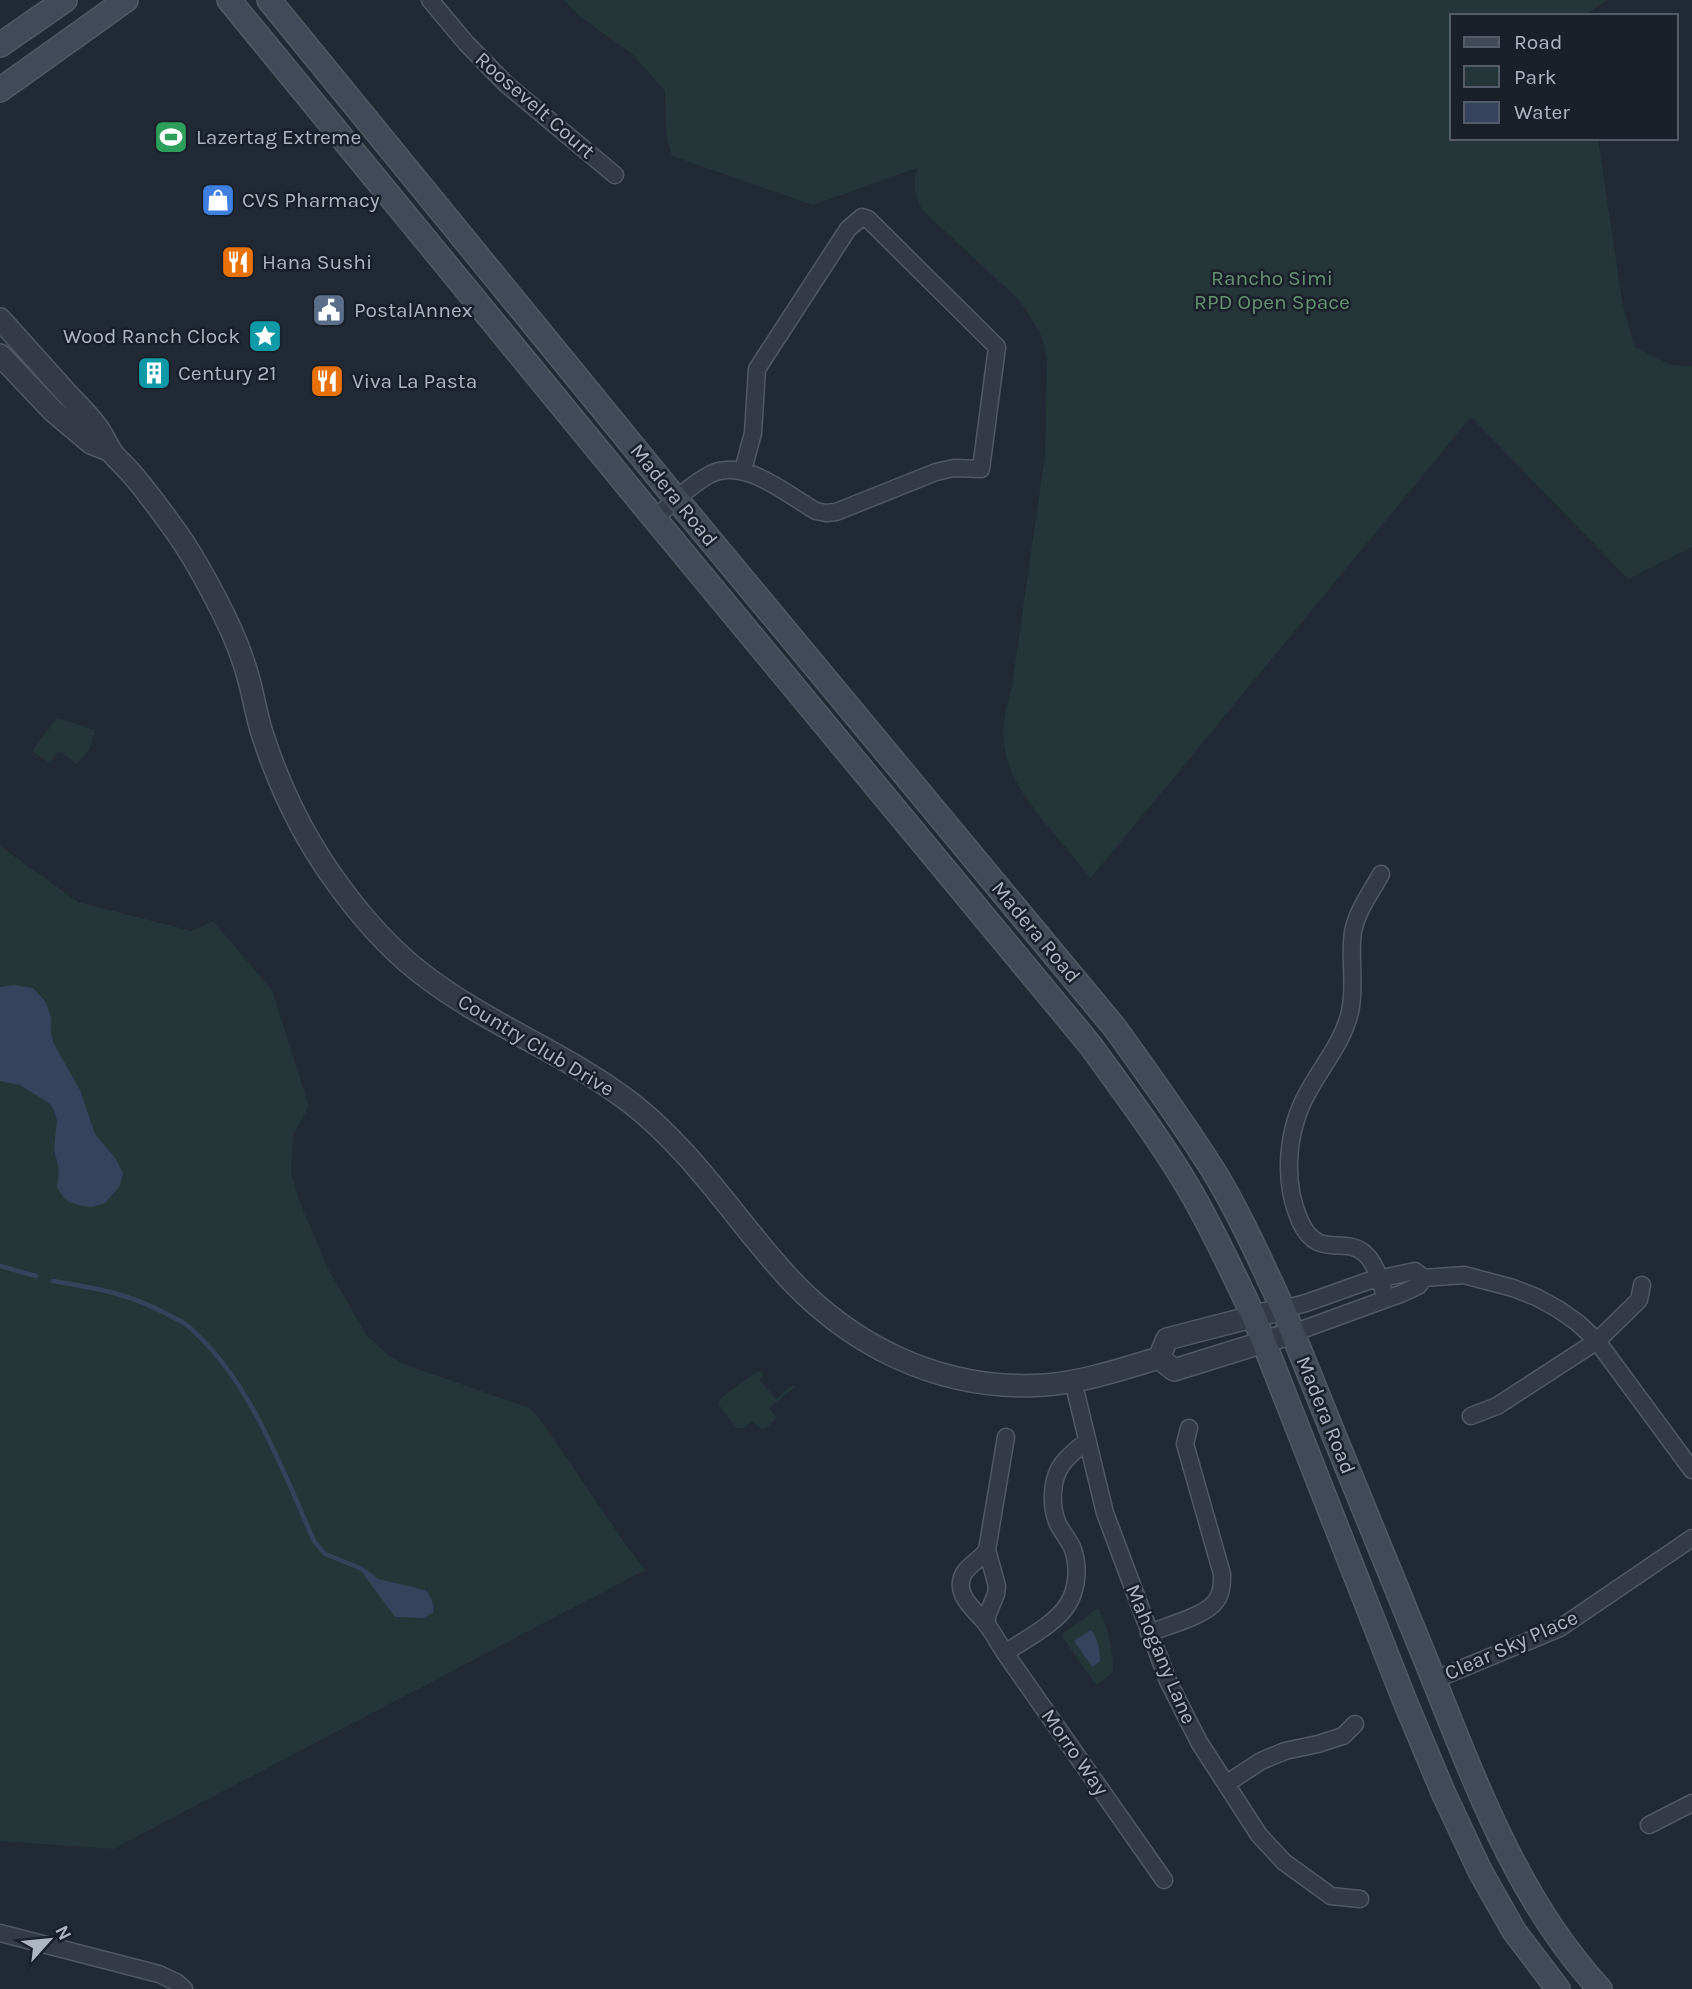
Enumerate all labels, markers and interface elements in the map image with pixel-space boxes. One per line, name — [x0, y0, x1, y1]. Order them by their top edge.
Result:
legend — [1450, 14, 1678, 140]
text: Road — [1514, 30, 1562, 54]
street label: Roosevelt Court — [470, 47, 600, 163]
text: Park — [1514, 65, 1557, 89]
text: Water — [1514, 100, 1570, 124]
sports icon: Lazertag Extreme — [152, 118, 190, 156]
place label: Lazertag Extreme — [196, 125, 361, 149]
shop icon: CVS Pharmacy — [199, 181, 237, 219]
place label: CVS Pharmacy — [242, 188, 380, 212]
restaurant icon: Hana Sushi — [219, 243, 257, 281]
place label: Hana Sushi — [262, 250, 372, 274]
park label: Rancho Simi RPD Open Space — [1194, 266, 1350, 314]
public building icon: PostalAnnex — [310, 291, 348, 329]
place label: PostalAnnex — [354, 298, 473, 322]
place icon: Wood Ranch Clock — [246, 317, 284, 355]
place label: Wood Ranch Clock — [63, 324, 240, 348]
building icon: Century 21 — [135, 354, 173, 392]
place label: Century 21 — [178, 361, 276, 385]
restaurant icon: Viva La Pasta — [308, 362, 346, 400]
place label: Viva La Pasta — [352, 369, 477, 393]
street label: Madera Road — [625, 439, 723, 551]
street label: Madera Road — [987, 876, 1085, 988]
street label: Country Club Drive — [454, 989, 618, 1101]
street label: Madera Road — [1291, 1353, 1361, 1477]
street label: Mahogany Lane — [1121, 1581, 1201, 1727]
street label: Clear Sky Place — [1441, 1605, 1581, 1685]
street label: Morro Way — [1036, 1704, 1114, 1800]
north arrow — [14, 1905, 84, 1975]
text: N — [50, 1922, 76, 1944]

